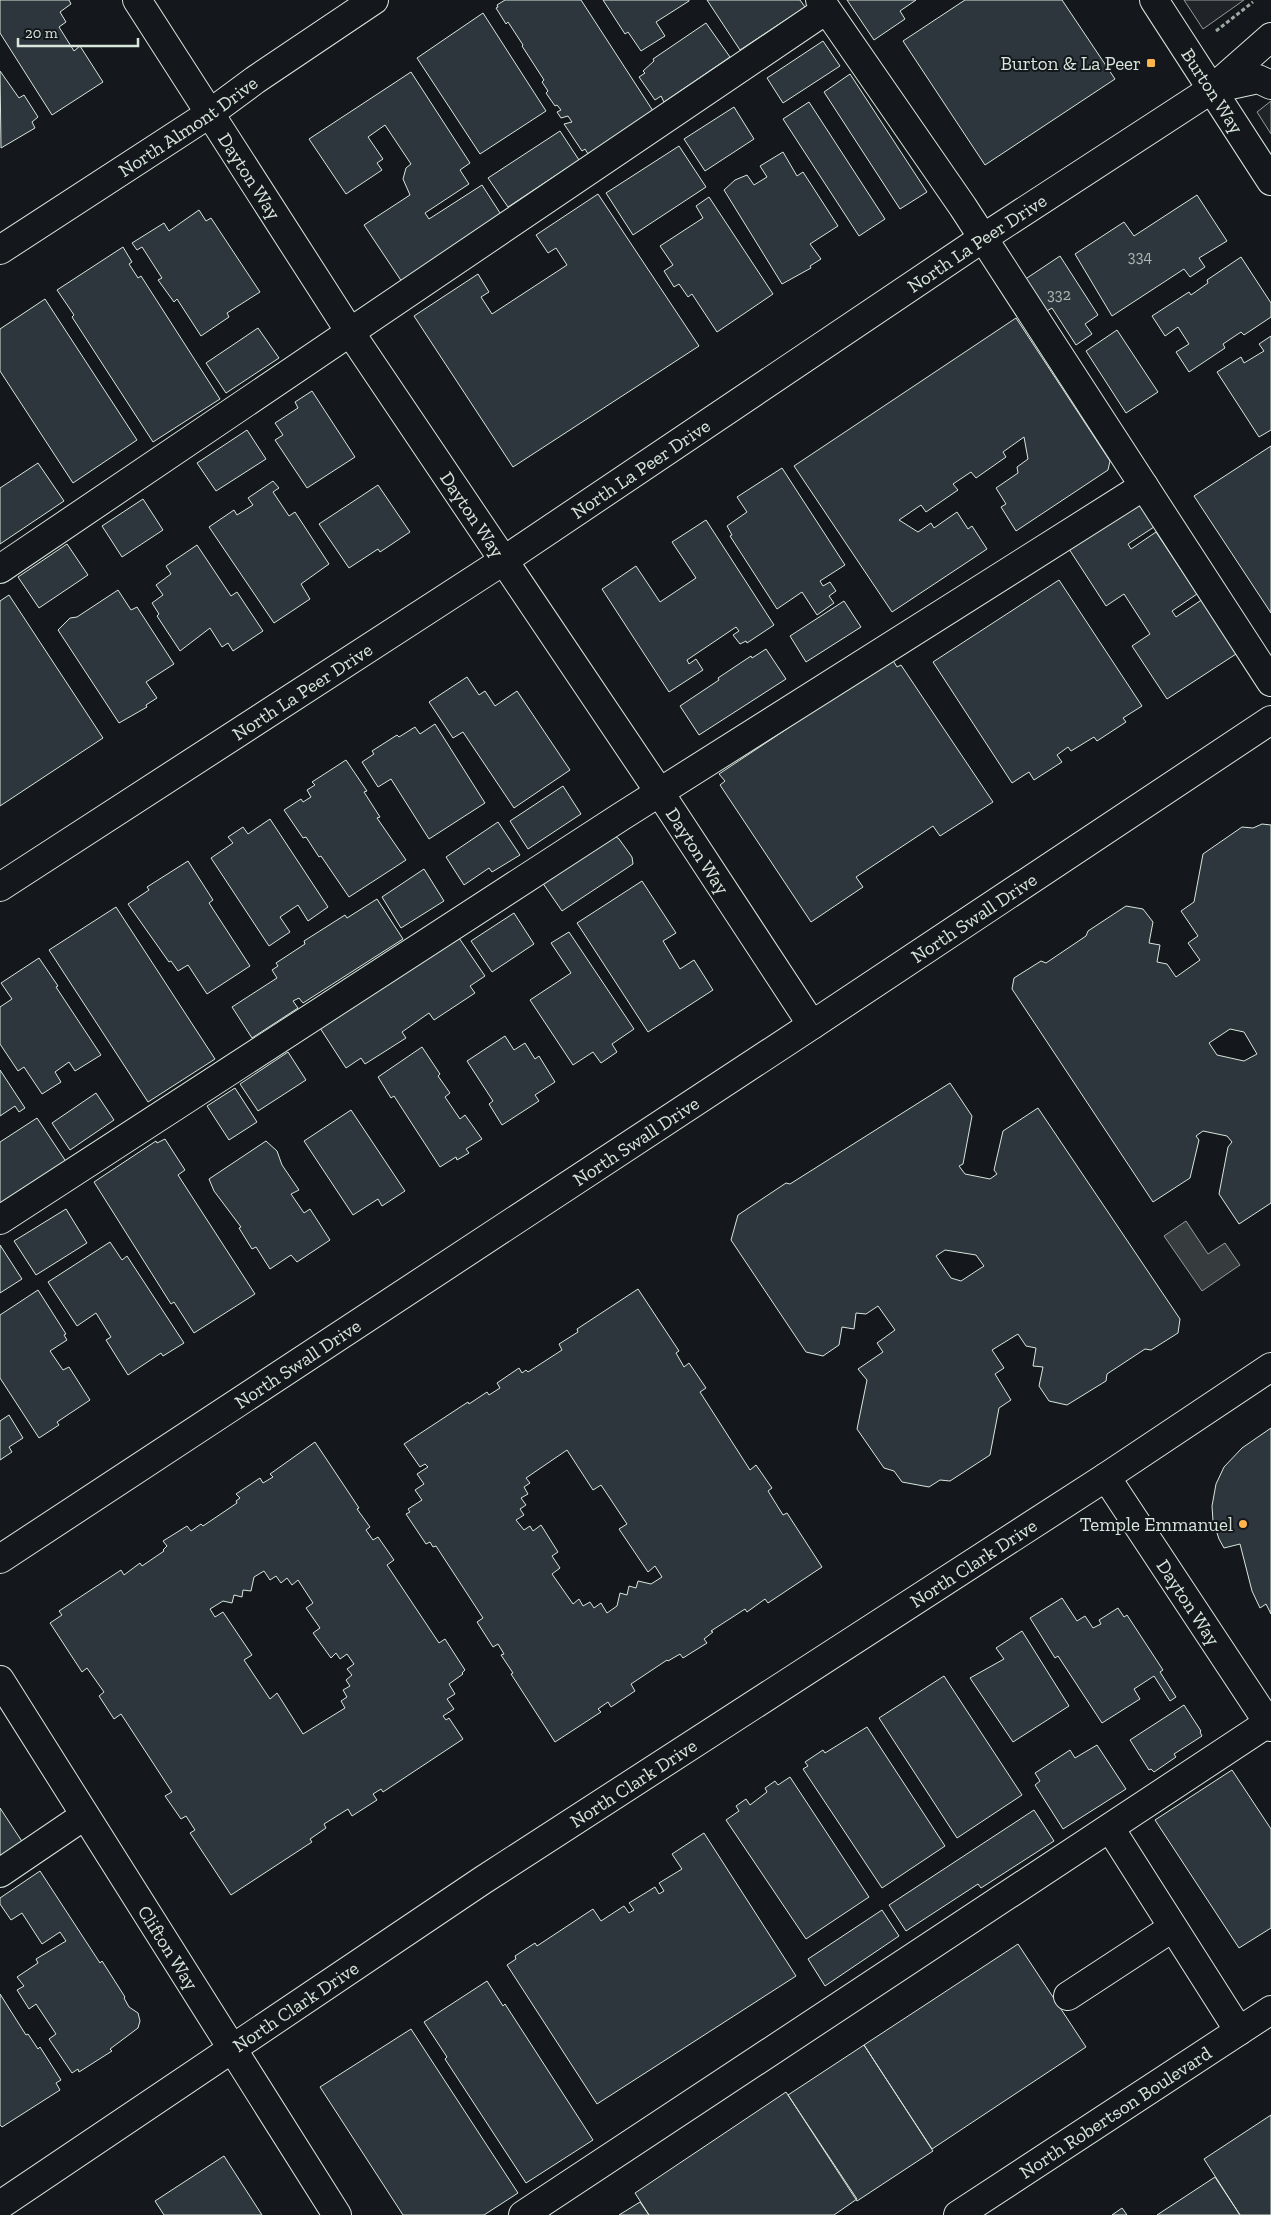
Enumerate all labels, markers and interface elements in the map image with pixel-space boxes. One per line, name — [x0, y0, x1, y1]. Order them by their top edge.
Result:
scale bar — [18, 15, 138, 47]
text: 20 m — [25, 24, 58, 42]
street label: Burton Way — [1176, 44, 1248, 138]
place label: Burton & La Peer — [1001, 52, 1141, 75]
marker: Burton & La Peer — [1145, 57, 1157, 69]
street label: North Almont Drive — [114, 71, 262, 182]
street label: Dayton Way — [213, 128, 286, 224]
street label: North La Peer Drive — [903, 189, 1051, 298]
house number: 334 — [1128, 247, 1153, 266]
house number: 332 — [1047, 285, 1071, 304]
street label: North La Peer Drive — [567, 414, 714, 524]
street label: Dayton Way — [435, 467, 509, 562]
street label: North La Peer Drive — [228, 638, 377, 745]
street label: Dayton Way — [661, 803, 734, 899]
street label: North Swall Drive — [907, 868, 1041, 968]
street label: North Swall Drive — [569, 1091, 704, 1191]
street label: North Swall Drive — [230, 1314, 365, 1414]
place label: Temple Emmanuel — [1080, 1513, 1233, 1536]
street label: North Clark Drive — [906, 1514, 1041, 1613]
marker: Temple Emmanuel — [1237, 1518, 1249, 1530]
street label: Dayton Way — [1151, 1555, 1225, 1650]
street label: North Clark Drive — [566, 1734, 701, 1833]
street label: Clifton Way — [133, 1901, 203, 1994]
street label: North Clark Drive — [228, 1956, 363, 2057]
street label: North Robertson Boulevard — [1015, 2041, 1216, 2184]

